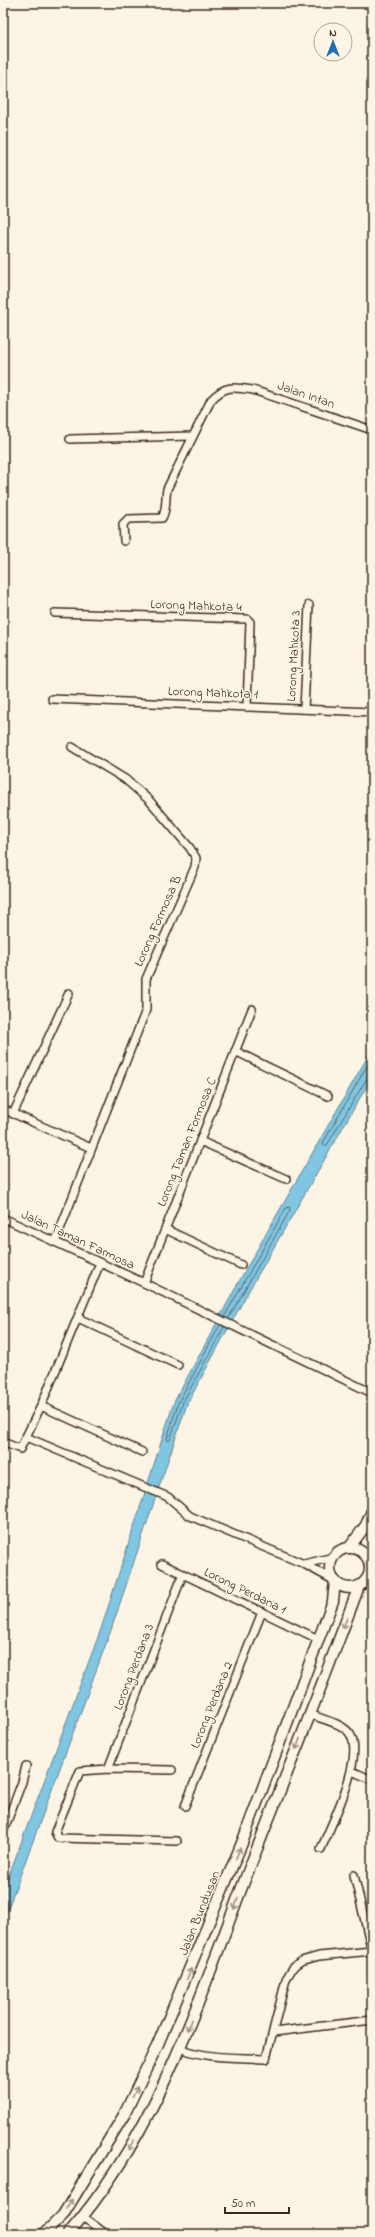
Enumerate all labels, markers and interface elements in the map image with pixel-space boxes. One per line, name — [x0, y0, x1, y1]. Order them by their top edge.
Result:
north arrow — [313, 22, 353, 62]
text: N — [329, 25, 337, 41]
street label: Jalan Intan — [275, 376, 337, 414]
street label: Lorong Mahkota 4 — [150, 595, 243, 618]
street label: Lorong Mahkota 3 — [282, 610, 307, 702]
street label: Lorong Mahkota 1 — [168, 682, 258, 705]
street label: Lorong Formosa B — [129, 872, 188, 970]
street label: Lorong Taman Formosa C — [152, 1074, 223, 1210]
street label: Jalan Taman Farmosa — [18, 1205, 138, 1275]
street label: Lorong Perdana 1 — [200, 1563, 289, 1620]
one-way arrow — [340, 1616, 348, 1628]
street label: Lorong Perdana 3 — [109, 1621, 160, 1713]
street label: Lorong Perdana 2 — [186, 1658, 239, 1752]
one-way arrow — [293, 1737, 301, 1749]
one-way arrow — [234, 1848, 242, 1860]
street label: Jalan Bundusan — [174, 1868, 226, 1958]
one-way arrow — [231, 1898, 239, 1910]
one-way arrow — [185, 1968, 193, 1980]
one-way arrow — [184, 2019, 192, 2031]
one-way arrow — [132, 2087, 139, 2099]
one-way arrow — [127, 2139, 135, 2150]
scale bar — [225, 2189, 289, 2215]
text: 50 m — [231, 2195, 255, 2213]
one-way arrow — [65, 2199, 73, 2210]

